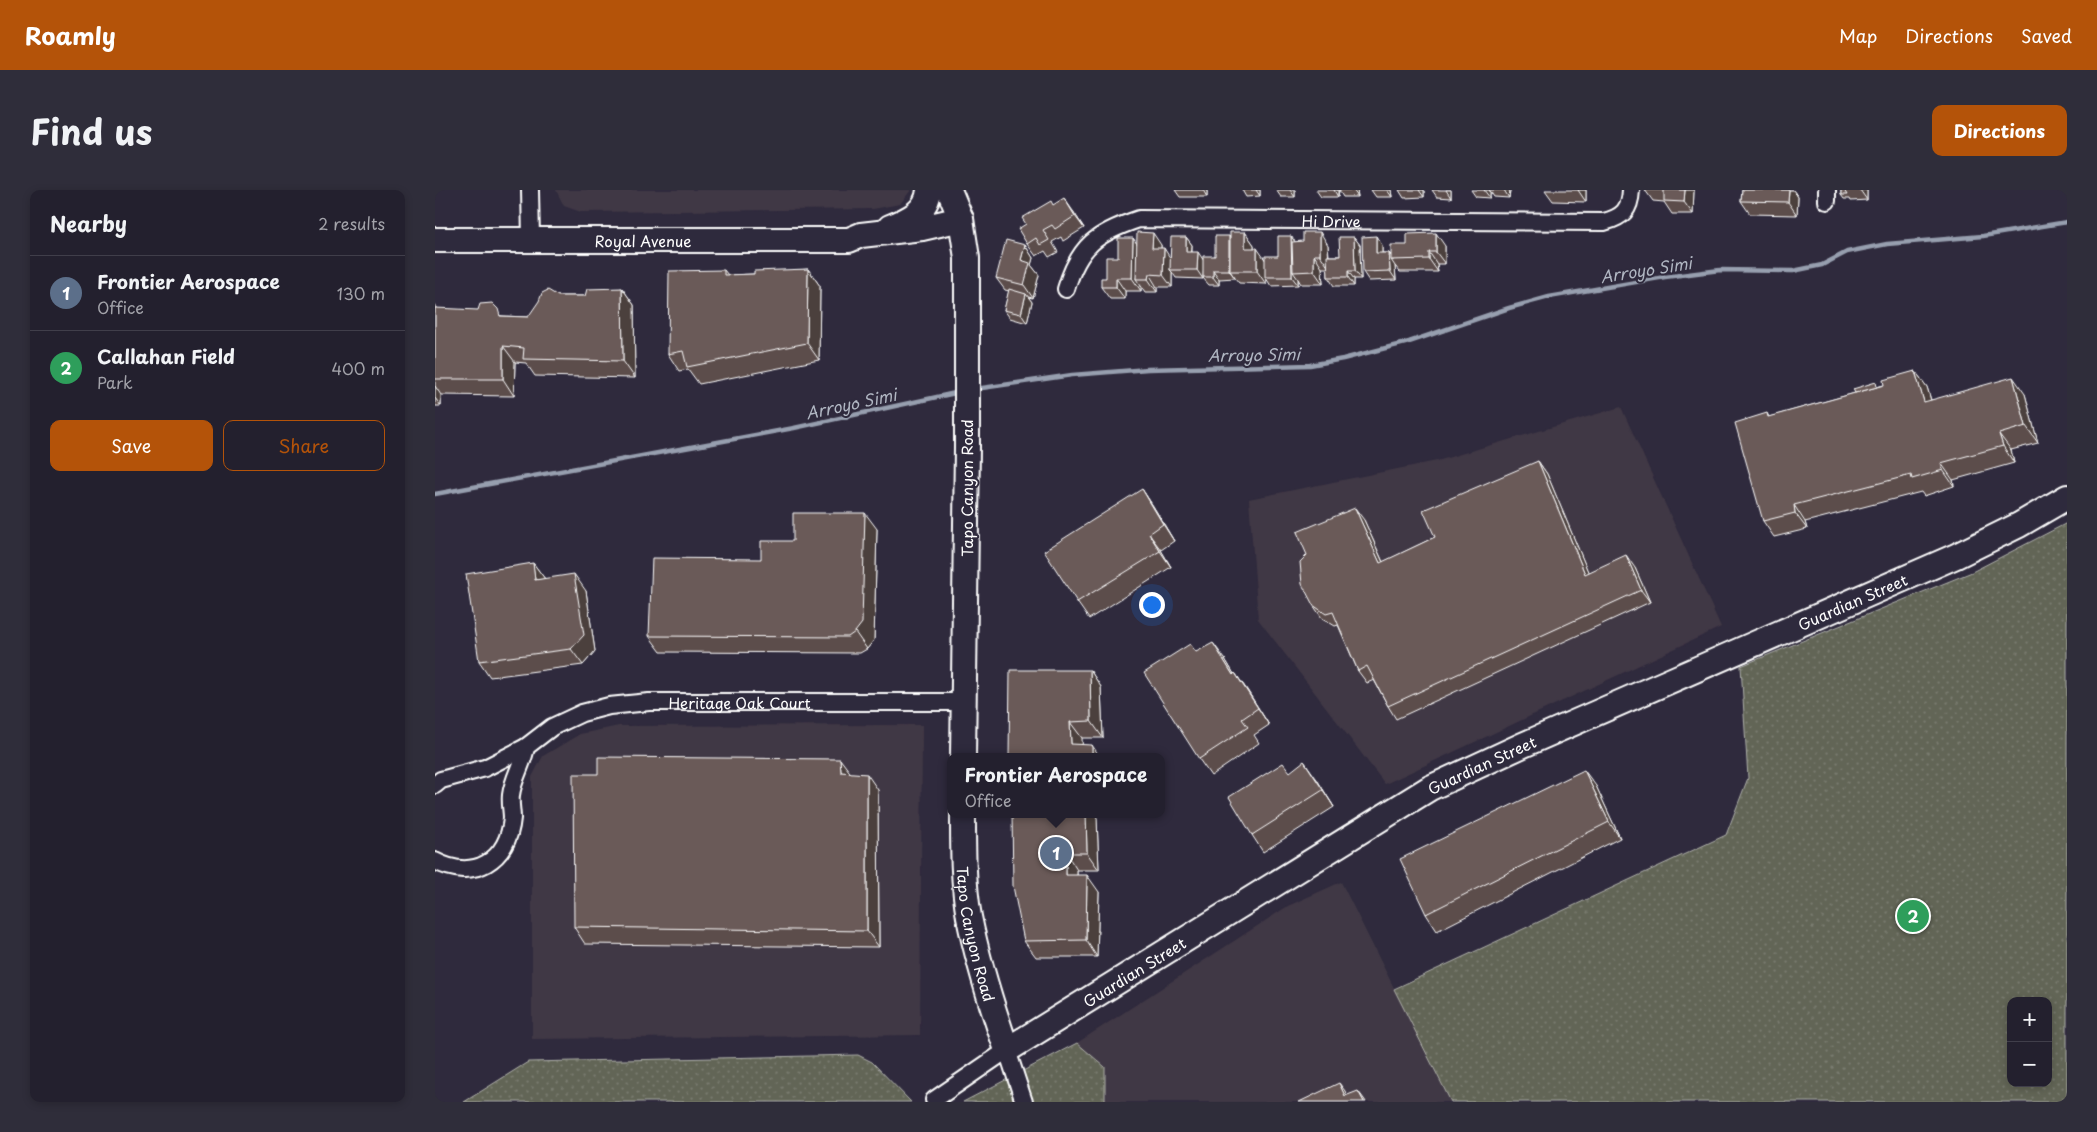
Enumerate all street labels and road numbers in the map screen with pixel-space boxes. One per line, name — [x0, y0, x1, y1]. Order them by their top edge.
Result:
street label: Hi Drive — [1301, 209, 1361, 232]
street label: Royal Avenue — [594, 229, 692, 252]
street label: Tapo Canyon Road — [955, 419, 978, 557]
street label: Guardian Street — [1794, 567, 1911, 635]
street label: Heritage Oak Court — [668, 691, 811, 714]
street label: Guardian Street — [1423, 729, 1539, 799]
street label: Tapo Canyon Road — [952, 866, 1002, 1004]
street label: Guardian Street — [1078, 931, 1190, 1012]

